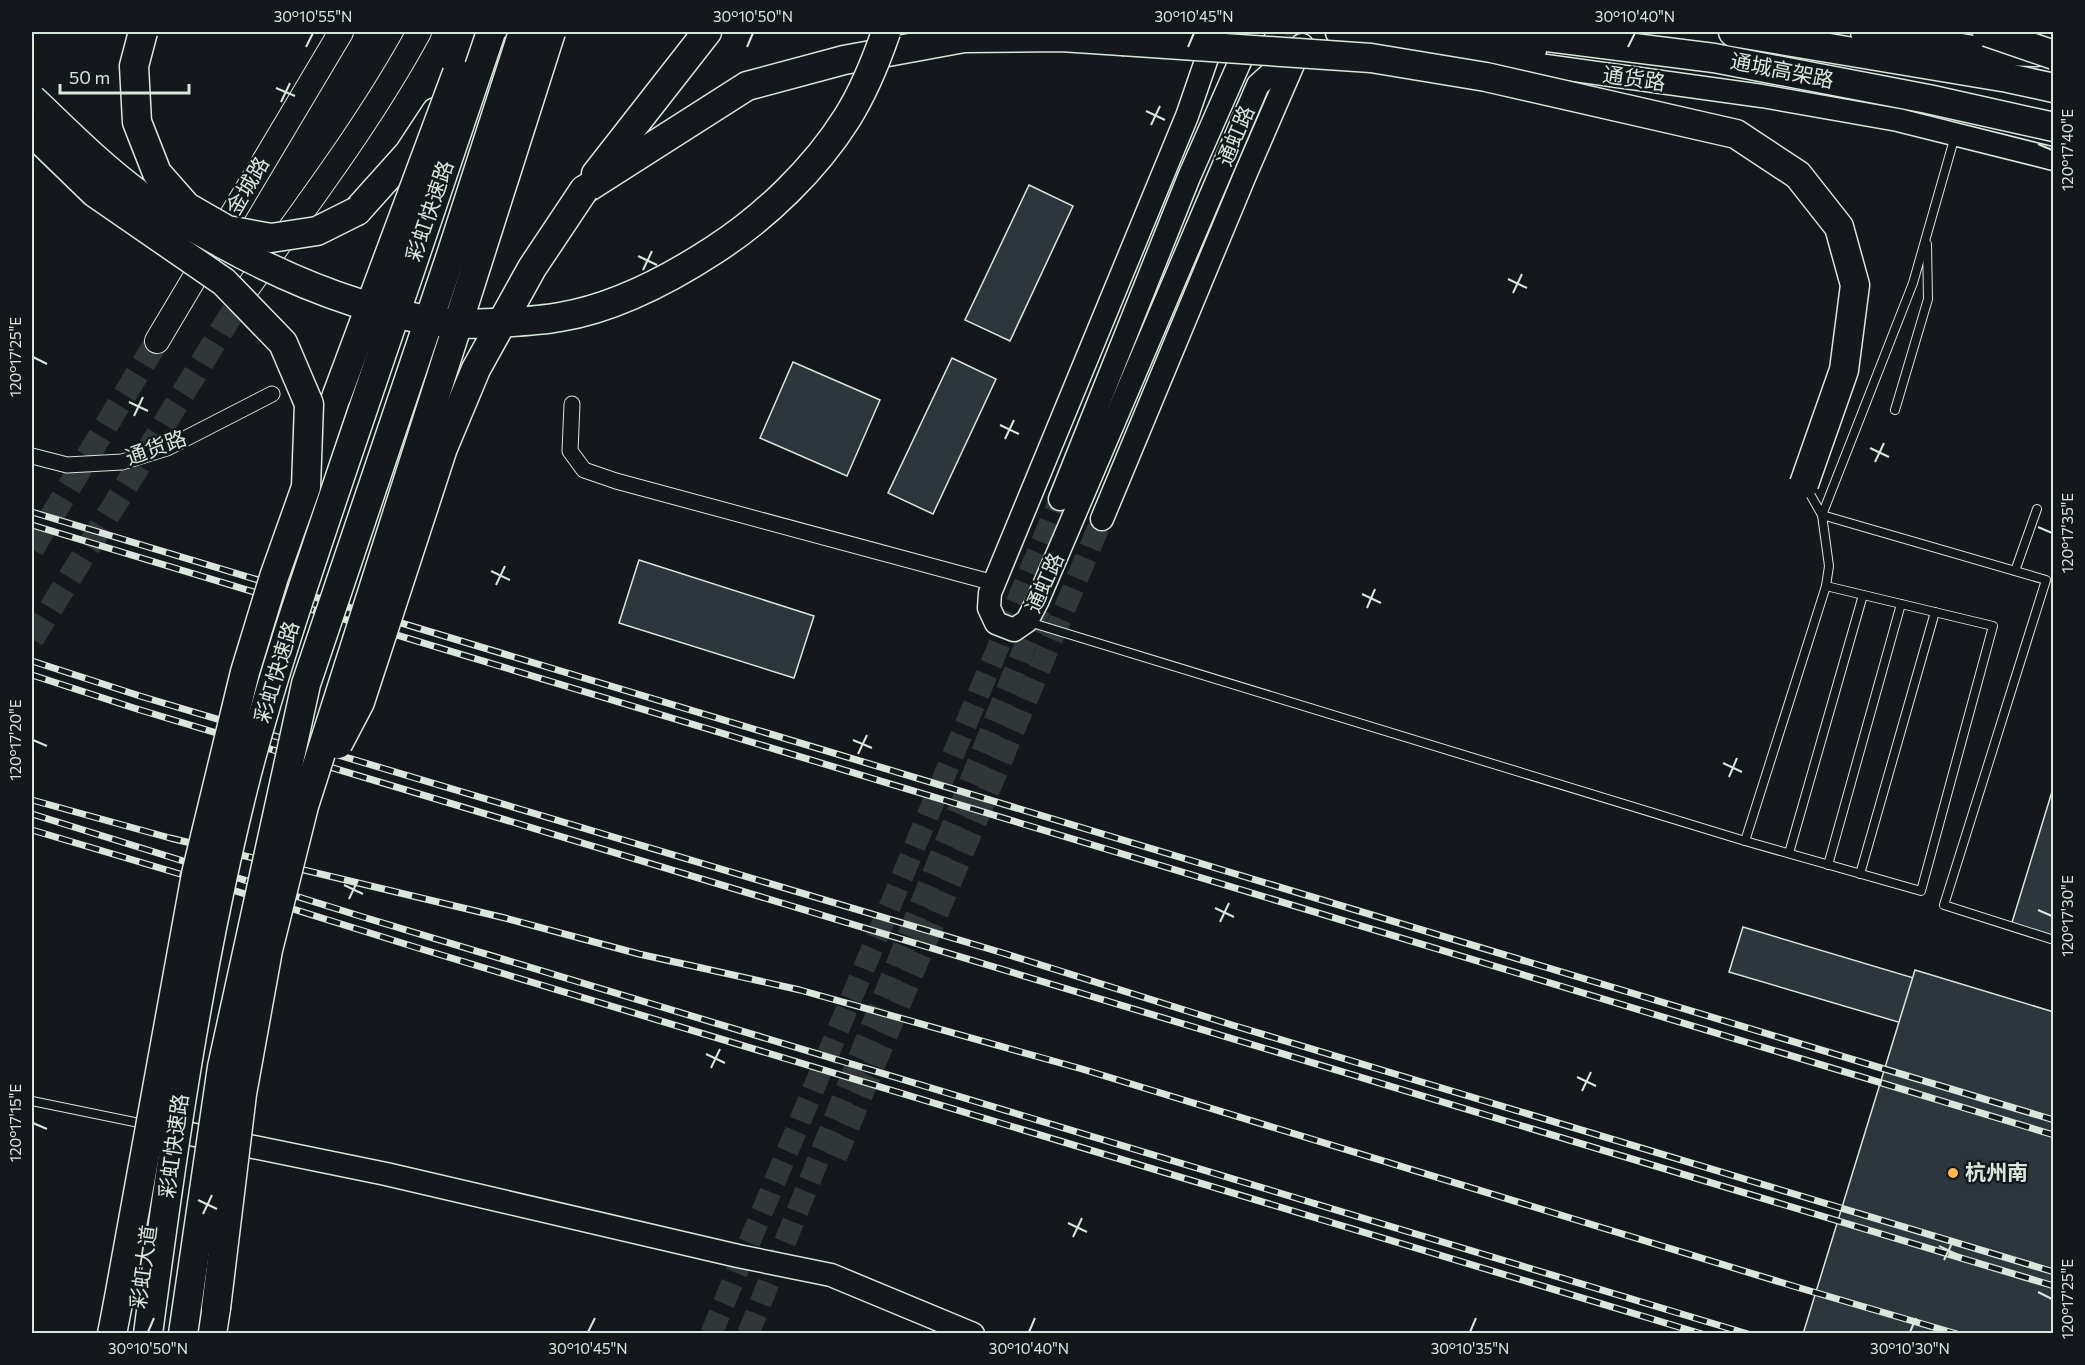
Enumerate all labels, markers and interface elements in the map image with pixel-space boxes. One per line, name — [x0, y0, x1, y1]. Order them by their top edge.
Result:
text: 30°10'55"N — [274, 7, 352, 25]
text: 30°10'50"N — [713, 7, 793, 25]
text: 30°10'45"N — [1154, 7, 1234, 25]
text: 30°10'40"N — [1595, 7, 1675, 25]
street label: 通城高架路 — [1728, 47, 1836, 92]
scale bar — [60, 57, 189, 95]
street label: 通货路 — [1601, 61, 1667, 94]
text: 50 m — [69, 66, 110, 88]
street label: 通虹路 — [1211, 102, 1258, 169]
text: 120°17'40"E — [2058, 109, 2076, 191]
street label: 金城路 — [220, 152, 273, 219]
street label: 彩虹快速路 — [400, 157, 457, 264]
text: 120°17'25"E — [6, 317, 24, 397]
street label: 通货路 — [122, 424, 189, 469]
text: 120°17'35"E — [2058, 493, 2076, 573]
street label: 通虹路 — [1019, 549, 1068, 616]
street label: 彩虹快速路 — [248, 618, 303, 725]
text: 120°17'20"E — [6, 699, 24, 781]
text: 120°17'30"E — [2058, 875, 2076, 957]
text: 120°17'15"E — [6, 1084, 24, 1162]
street label: 彩虹快速路 — [153, 1092, 192, 1200]
place label: 杭州南 — [1965, 1159, 2028, 1184]
marker: 杭州南 — [1946, 1166, 1960, 1180]
street label: 彩虹大道 — [124, 1223, 161, 1310]
text: 120°17'25"E — [2058, 1259, 2076, 1339]
text: 30°10'50"N — [108, 1339, 188, 1357]
text: 30°10'45"N — [548, 1339, 628, 1357]
text: 30°10'40"N — [989, 1339, 1069, 1357]
text: 30°10'35"N — [1431, 1339, 1509, 1357]
text: 30°10'30"N — [1870, 1339, 1950, 1357]

